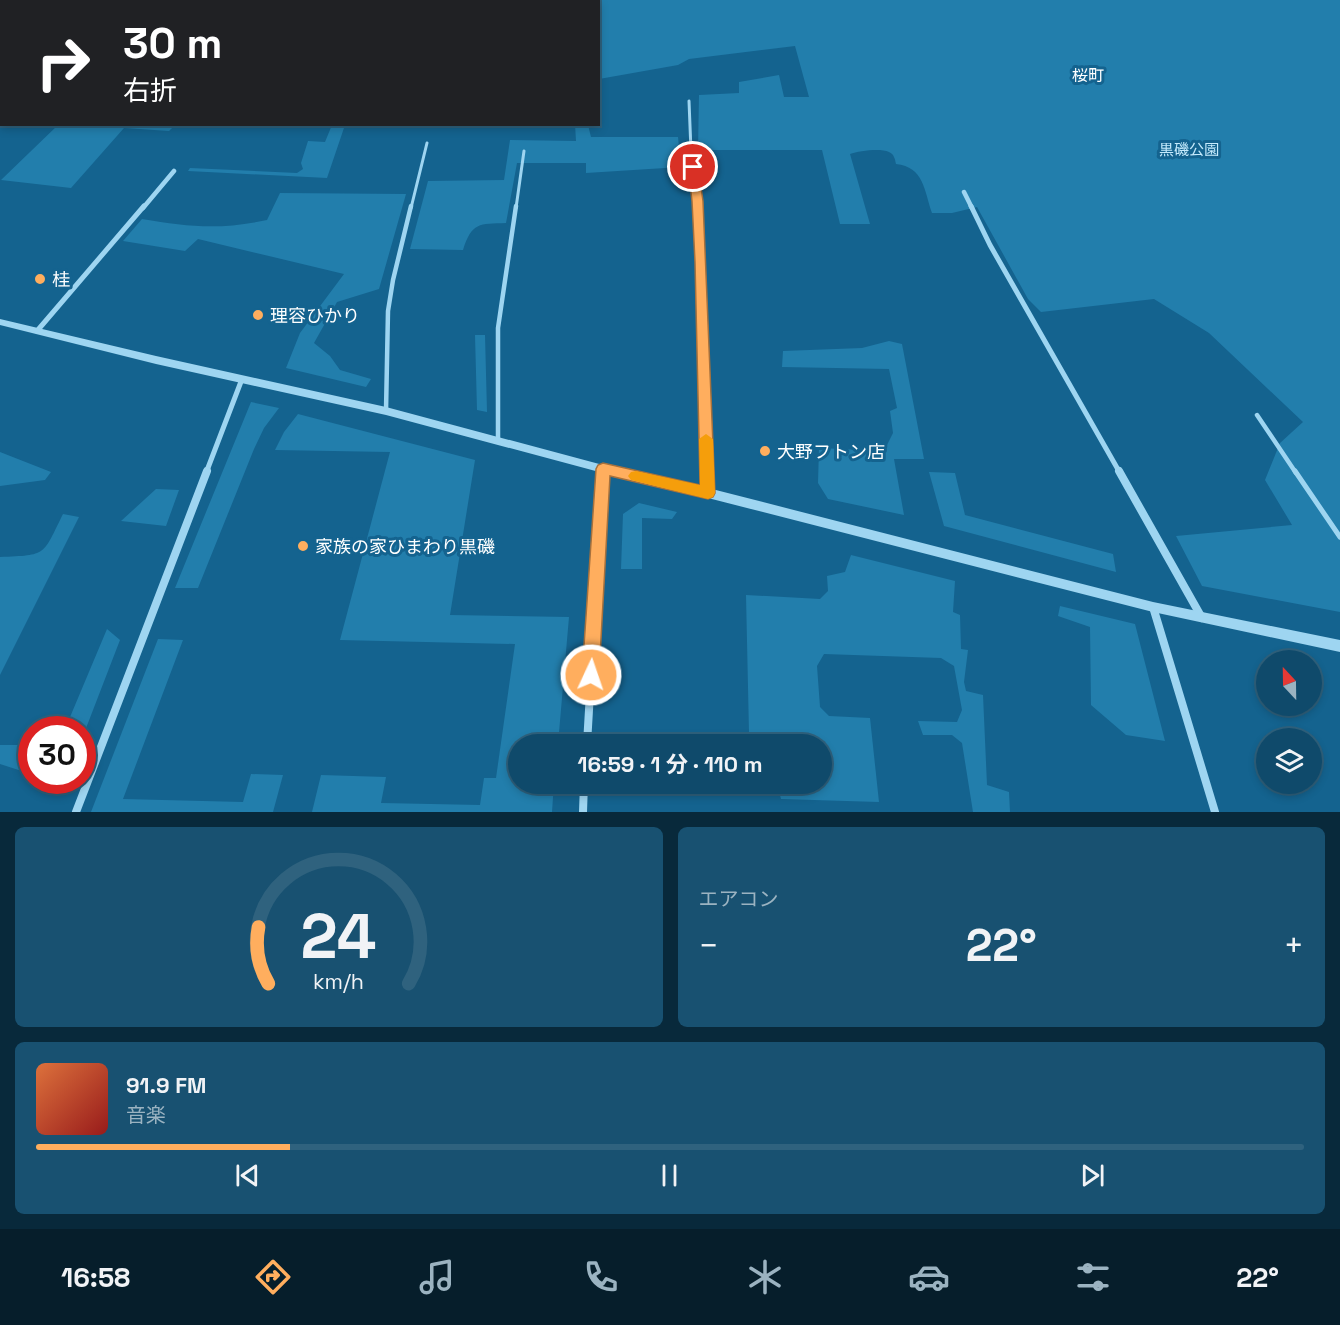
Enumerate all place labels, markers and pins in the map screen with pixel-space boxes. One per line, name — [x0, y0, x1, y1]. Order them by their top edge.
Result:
pin — [667, 141, 718, 192]
place label: 桂 — [52, 268, 70, 291]
marker: 桂 — [33, 272, 47, 286]
place label: 理容ひかり — [270, 304, 360, 327]
marker: 理容ひかり — [251, 308, 265, 322]
place label: 大野フトン店 — [777, 440, 885, 463]
marker: 大野フトン店 — [758, 444, 772, 458]
place label: 家族の家ひまわり黒磯 — [315, 535, 495, 558]
marker: 家族の家ひまわり黒磯 — [296, 539, 310, 553]

